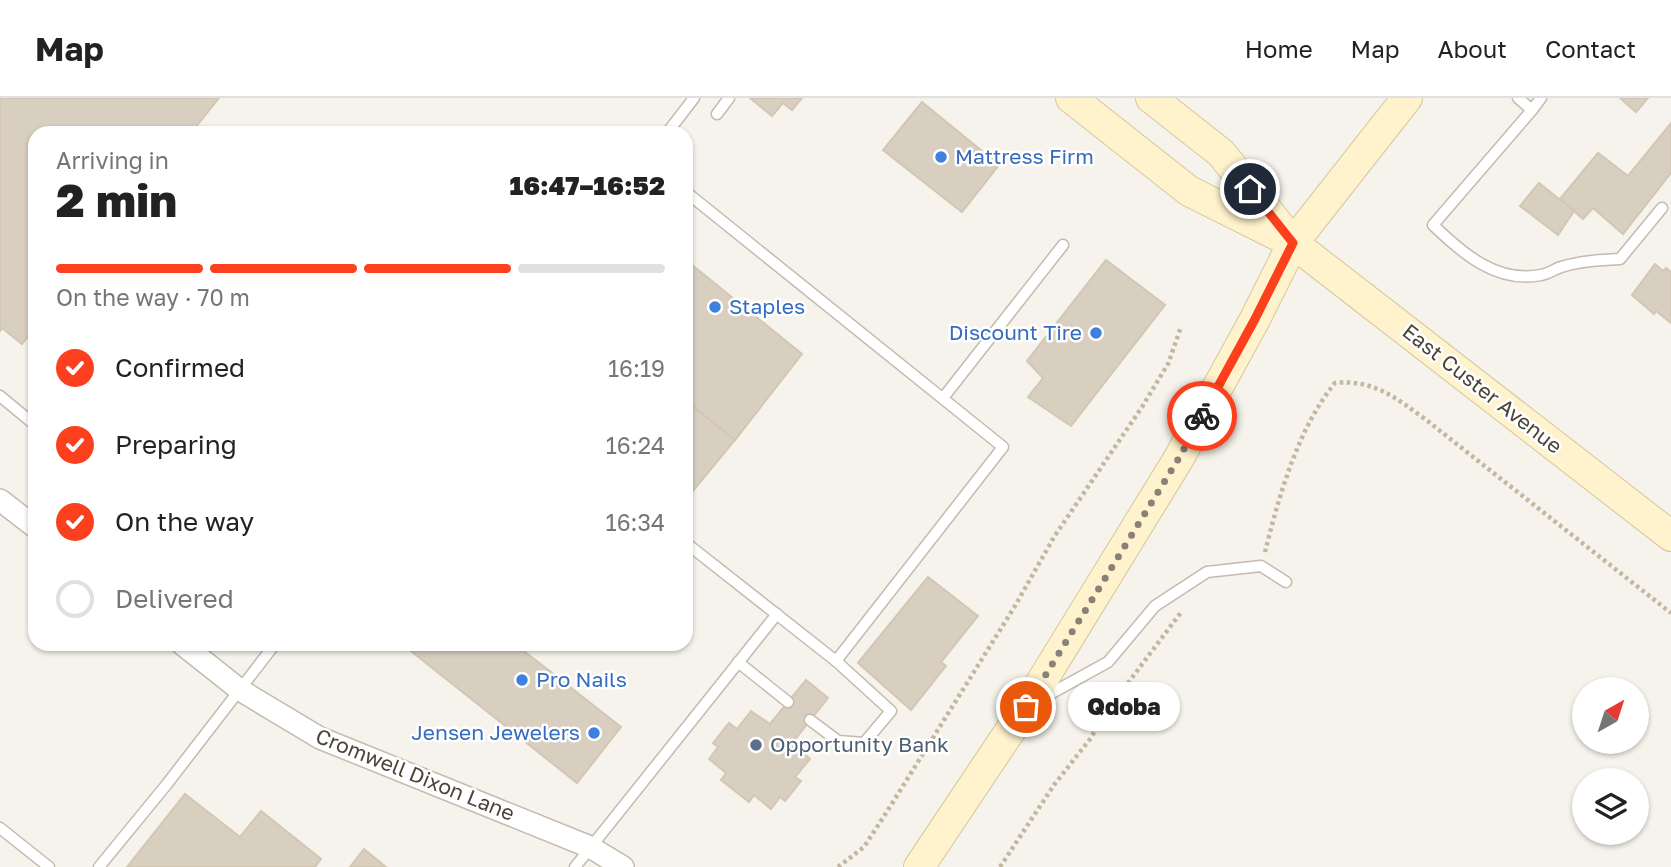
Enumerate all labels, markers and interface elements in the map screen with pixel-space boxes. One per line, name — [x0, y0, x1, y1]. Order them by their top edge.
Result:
text: Map — [35, 29, 104, 68]
text: Home — [1245, 34, 1313, 63]
text: Map — [1351, 34, 1400, 63]
text: About — [1438, 34, 1507, 63]
text: Contact — [1545, 34, 1636, 63]
place label: Mattress Firm — [955, 143, 1094, 169]
text: Arriving in — [56, 146, 169, 174]
marker: Mattress Firm — [933, 149, 949, 165]
pin — [1220, 159, 1280, 219]
text: 16:47–16:52 — [509, 170, 665, 201]
icon: home — [1231, 170, 1269, 208]
text: 2 min — [56, 172, 177, 227]
text: On the way · 70 m — [56, 283, 250, 311]
place label: Staples — [729, 293, 805, 319]
marker: Staples — [707, 299, 723, 315]
street label: East Custer Avenue — [1398, 318, 1568, 459]
place label: Discount Tire — [949, 319, 1082, 345]
marker: Discount Tire — [1088, 325, 1104, 341]
icon: check — [56, 349, 94, 387]
text: Confirmed — [115, 352, 245, 383]
text: 16:19 — [608, 354, 665, 382]
courier — [1167, 381, 1237, 451]
icon: bike — [1183, 397, 1221, 435]
icon: check — [56, 426, 94, 464]
text: Preparing — [115, 429, 237, 460]
text: 16:24 — [606, 431, 665, 459]
icon: check — [56, 503, 94, 541]
text: On the way — [115, 506, 254, 537]
text: 16:34 — [606, 508, 665, 536]
text: Delivered — [115, 583, 234, 614]
place label: Pro Nails — [536, 666, 627, 692]
marker: Pro Nails — [514, 672, 530, 688]
pin — [996, 677, 1056, 737]
north arrow — [1572, 677, 1648, 754]
map controls — [1572, 677, 1649, 845]
callout: Qdoba — [1068, 682, 1180, 732]
icon: bag — [1007, 688, 1045, 726]
text: Qdoba — [1087, 692, 1161, 720]
place label: Jensen Jewelers — [411, 719, 580, 745]
street label: Cromwell Dixon Lane — [312, 722, 519, 826]
marker: Jensen Jewelers — [586, 725, 602, 741]
place label: Opportunity Bank — [770, 731, 949, 757]
marker: Opportunity Bank — [748, 737, 764, 753]
button: layers — [1572, 768, 1649, 845]

